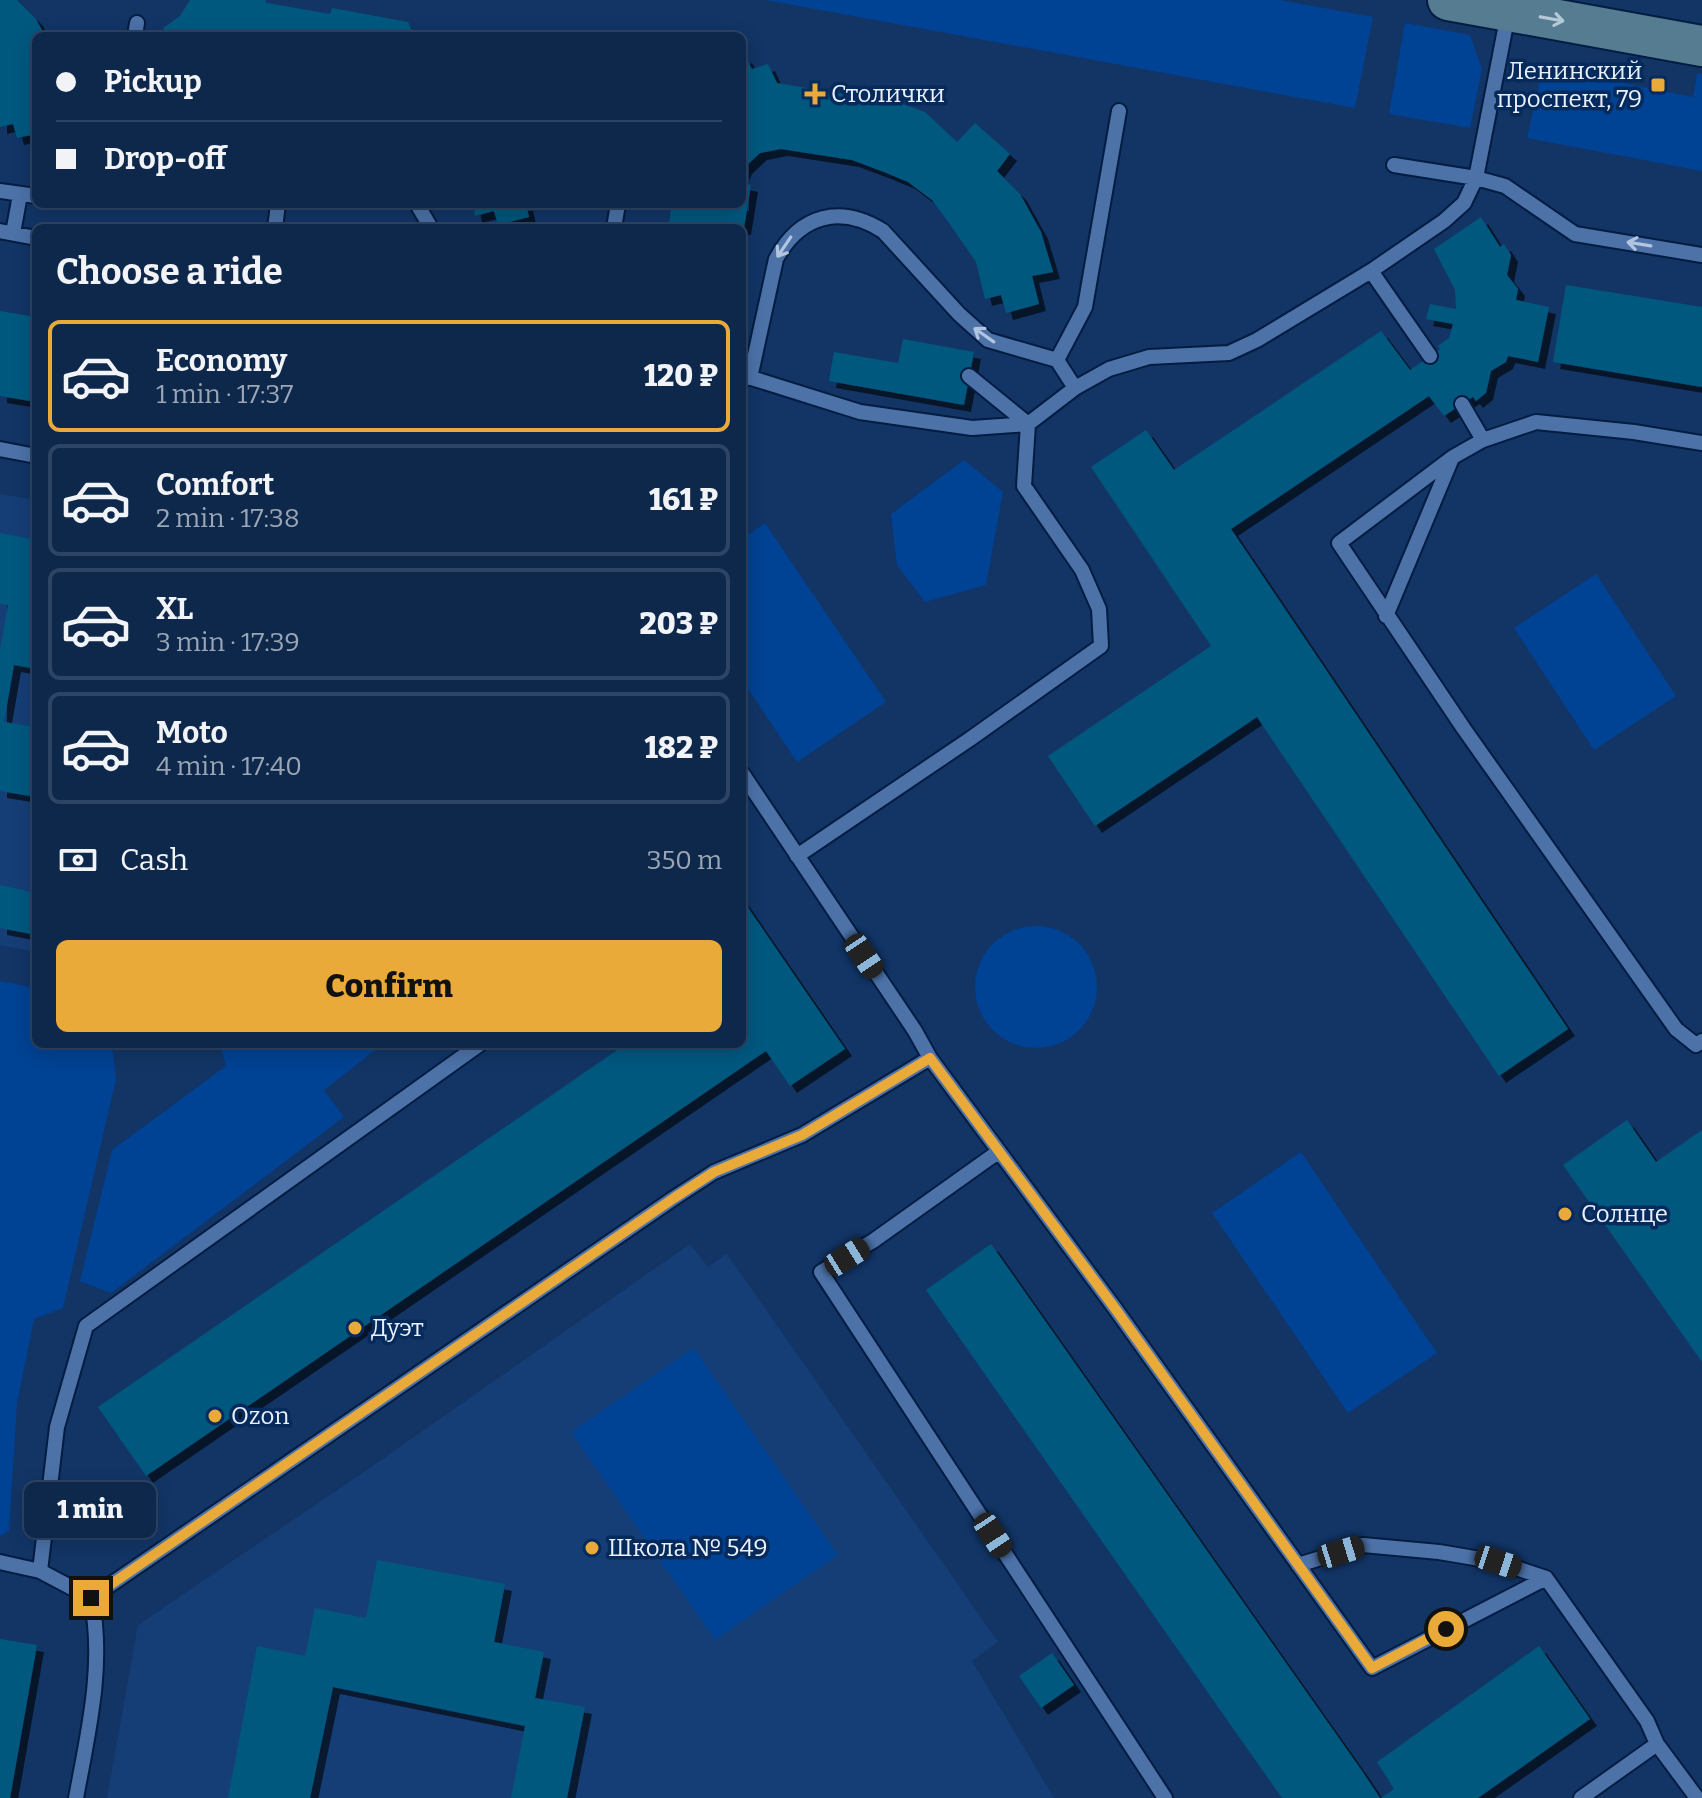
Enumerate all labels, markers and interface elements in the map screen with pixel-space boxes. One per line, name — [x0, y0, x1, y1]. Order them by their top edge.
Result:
one-way arrow — [1539, 13, 1564, 28]
place label: Ленинский проспект, 79 — [1497, 57, 1642, 113]
text: Pickup — [104, 64, 202, 100]
marker: Ленинский проспект, 79 — [1649, 76, 1667, 94]
place label: Столички — [831, 80, 945, 108]
marker: Столички — [806, 85, 824, 103]
text: Drop-off — [104, 141, 226, 177]
one-way arrow — [776, 236, 792, 258]
one-way arrow — [1626, 236, 1652, 251]
text: Choose a ride — [56, 250, 283, 294]
one-way arrow — [974, 326, 996, 343]
icon: car — [60, 340, 132, 412]
text: Economy — [156, 343, 287, 379]
text: 120 ₽ — [644, 358, 718, 394]
text: 1 min · 17:37 — [156, 379, 293, 410]
icon: car — [60, 464, 132, 536]
text: Comfort — [156, 467, 274, 503]
text: 161 ₽ — [649, 482, 718, 518]
text: 2 min · 17:38 — [156, 503, 300, 534]
icon: car — [60, 588, 132, 660]
text: XL — [156, 591, 193, 627]
text: 203 ₽ — [640, 606, 718, 642]
text: 3 min · 17:39 — [156, 627, 300, 658]
icon: car — [60, 712, 132, 784]
text: Moto — [156, 715, 228, 751]
text: 182 ₽ — [645, 730, 718, 766]
text: 4 min · 17:40 — [156, 751, 302, 782]
icon: cash — [56, 838, 100, 882]
text: Cash — [120, 842, 188, 878]
text: 350 m — [647, 845, 722, 876]
car — [841, 929, 887, 983]
button: Confirm — [56, 940, 722, 1032]
place label: Солнце — [1581, 1200, 1668, 1228]
marker: Солнце — [1556, 1205, 1574, 1223]
car — [820, 1234, 874, 1280]
place label: Дуэт — [371, 1314, 424, 1342]
marker: Дуэт — [346, 1319, 364, 1337]
place label: Ozon — [231, 1402, 289, 1430]
marker: Ozon — [206, 1407, 224, 1425]
callout: 1 min — [25, 1482, 157, 1538]
text: 1 min — [57, 1494, 123, 1525]
car — [970, 1508, 1016, 1562]
place label: Школа № 549 — [608, 1534, 767, 1562]
car — [1315, 1534, 1367, 1570]
marker: Школа № 549 — [583, 1539, 601, 1557]
car — [1471, 1543, 1525, 1581]
route end — [73, 1580, 109, 1616]
route start — [1428, 1611, 1464, 1647]

